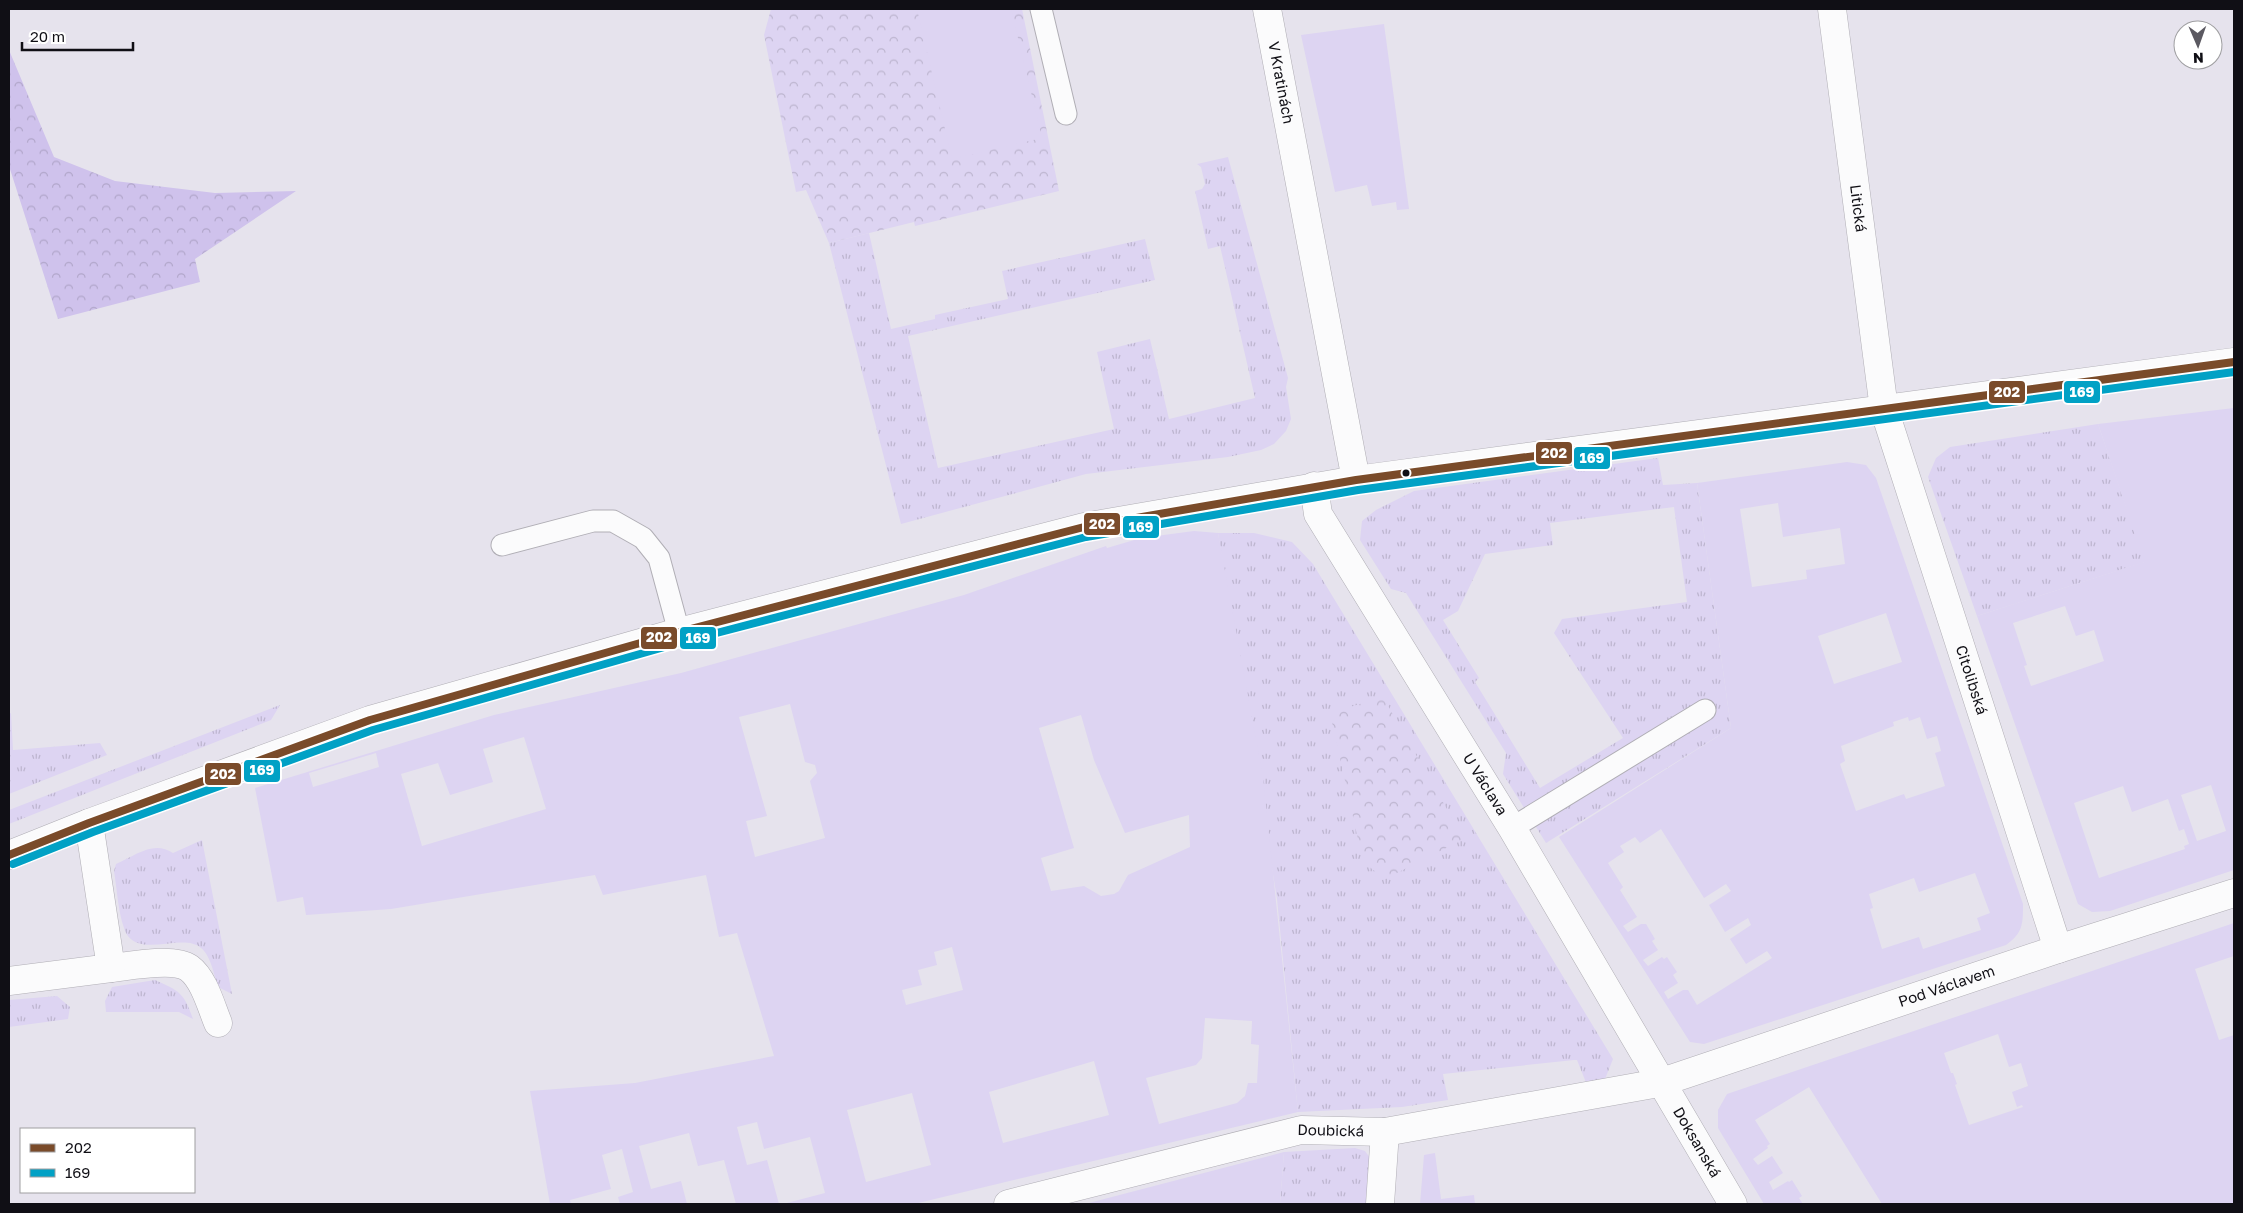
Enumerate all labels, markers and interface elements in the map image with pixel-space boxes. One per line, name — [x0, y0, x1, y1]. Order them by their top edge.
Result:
scale bar — [22, 20, 134, 52]
north arrow — [2173, 20, 2223, 70]
text: 20 m — [30, 27, 65, 45]
street label: V Kratinách — [1265, 40, 1298, 125]
text: N — [2193, 50, 2204, 67]
street label: Litická — [1847, 183, 1871, 233]
line badge: 202 — [1988, 380, 2026, 404]
line badge: 169 — [2063, 380, 2101, 404]
text: 202 — [1994, 383, 2021, 400]
text: 169 — [2070, 383, 2095, 400]
line badge: 202 — [1535, 441, 1573, 465]
text: 202 — [1541, 444, 1568, 461]
line badge: 169 — [1573, 446, 1611, 470]
text: 169 — [1580, 449, 1605, 466]
unlabelled marker — [1401, 468, 1411, 478]
line badge: 202 — [1083, 512, 1121, 536]
text: 202 — [1089, 515, 1116, 532]
line badge: 169 — [1122, 515, 1160, 539]
text: 169 — [1129, 518, 1154, 535]
line badge: 202 — [640, 626, 678, 650]
line badge: 169 — [679, 626, 717, 650]
text: 202 — [646, 628, 673, 645]
text: 169 — [686, 629, 711, 646]
street label: Citolibská — [1953, 643, 1992, 717]
street label: U Václava — [1460, 749, 1512, 818]
line badge: 169 — [243, 759, 281, 783]
text: 169 — [250, 761, 275, 778]
line badge: 202 — [204, 762, 242, 786]
text: 202 — [210, 765, 237, 782]
street label: Pod Václavem — [1896, 961, 1997, 1010]
street label: Doksanská — [1670, 1103, 1725, 1180]
street label: Doubická — [1297, 1120, 1364, 1140]
legend — [20, 1128, 195, 1193]
text: 202 — [65, 1138, 92, 1156]
text: 169 — [65, 1163, 90, 1181]

